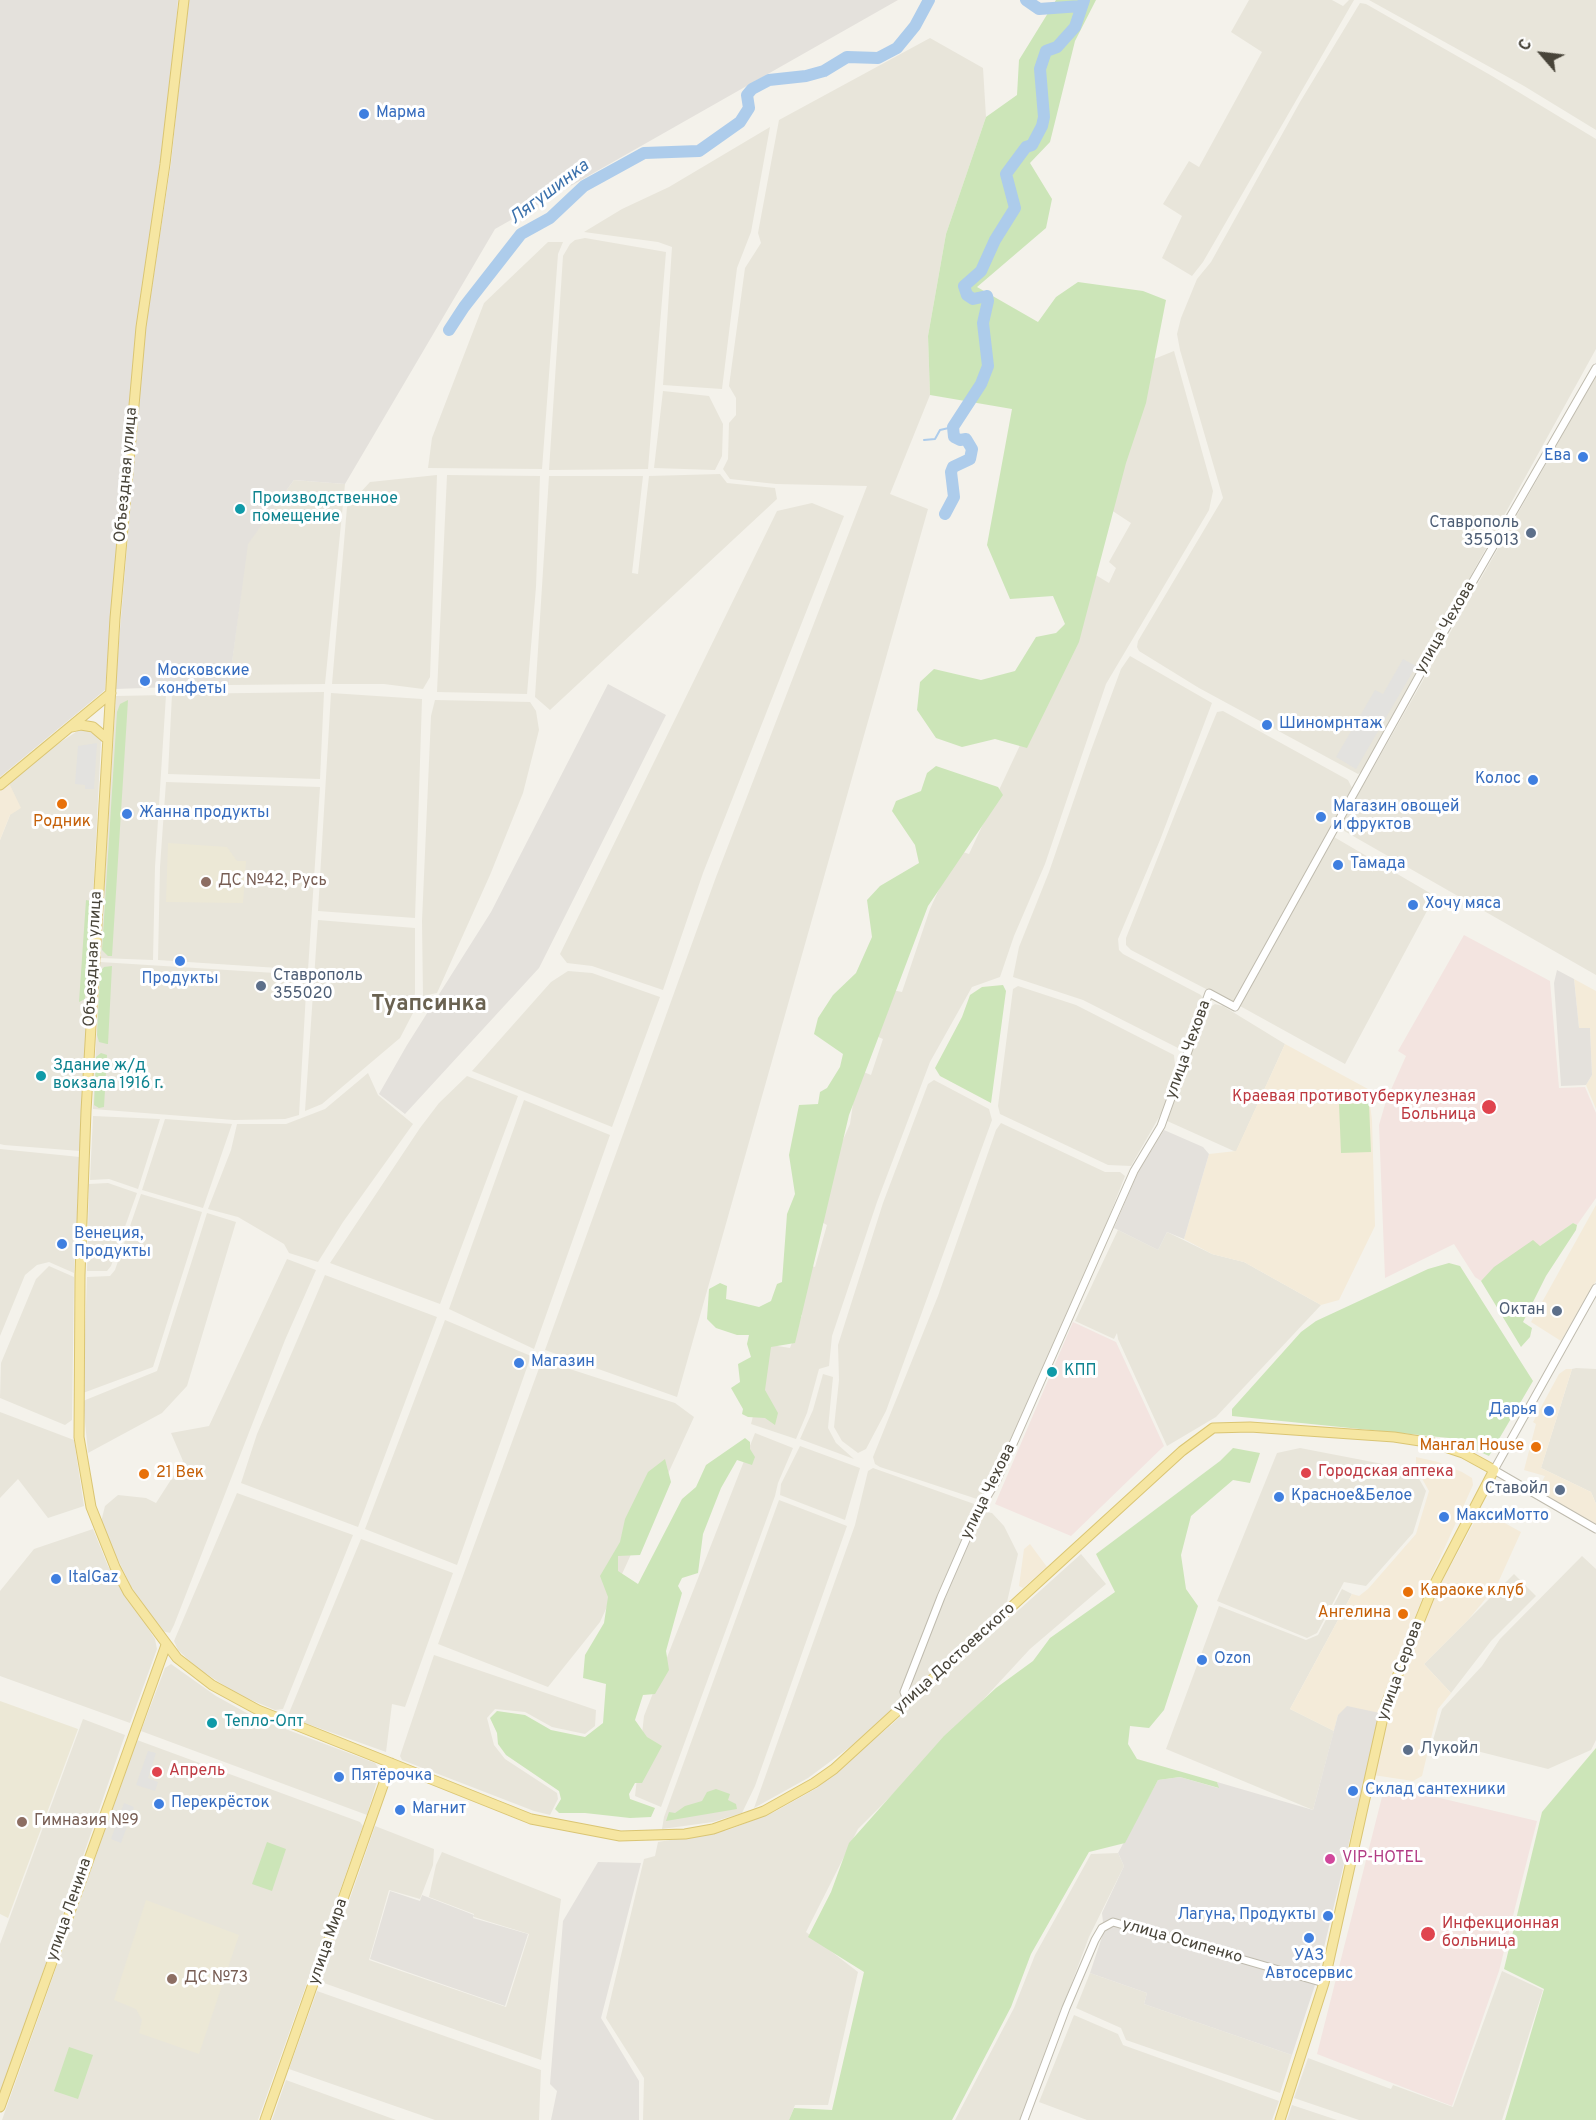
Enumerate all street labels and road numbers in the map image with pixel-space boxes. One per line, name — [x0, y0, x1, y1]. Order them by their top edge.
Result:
street label: Объездная улица — [112, 407, 142, 543]
street label: улица Чехова — [1412, 578, 1480, 678]
street label: Объездная улица — [81, 891, 107, 1027]
street label: улица Чехова — [1162, 998, 1216, 1102]
street label: улица Чехова — [958, 1441, 1020, 1543]
street label: улица Достоевского — [890, 1599, 1020, 1719]
street label: улица Серова — [1374, 1619, 1428, 1723]
street label: улица Ленина — [43, 1856, 97, 1964]
street label: улица Мира — [305, 1896, 353, 1988]
street label: улица Осипенко — [1120, 1916, 1244, 1968]

